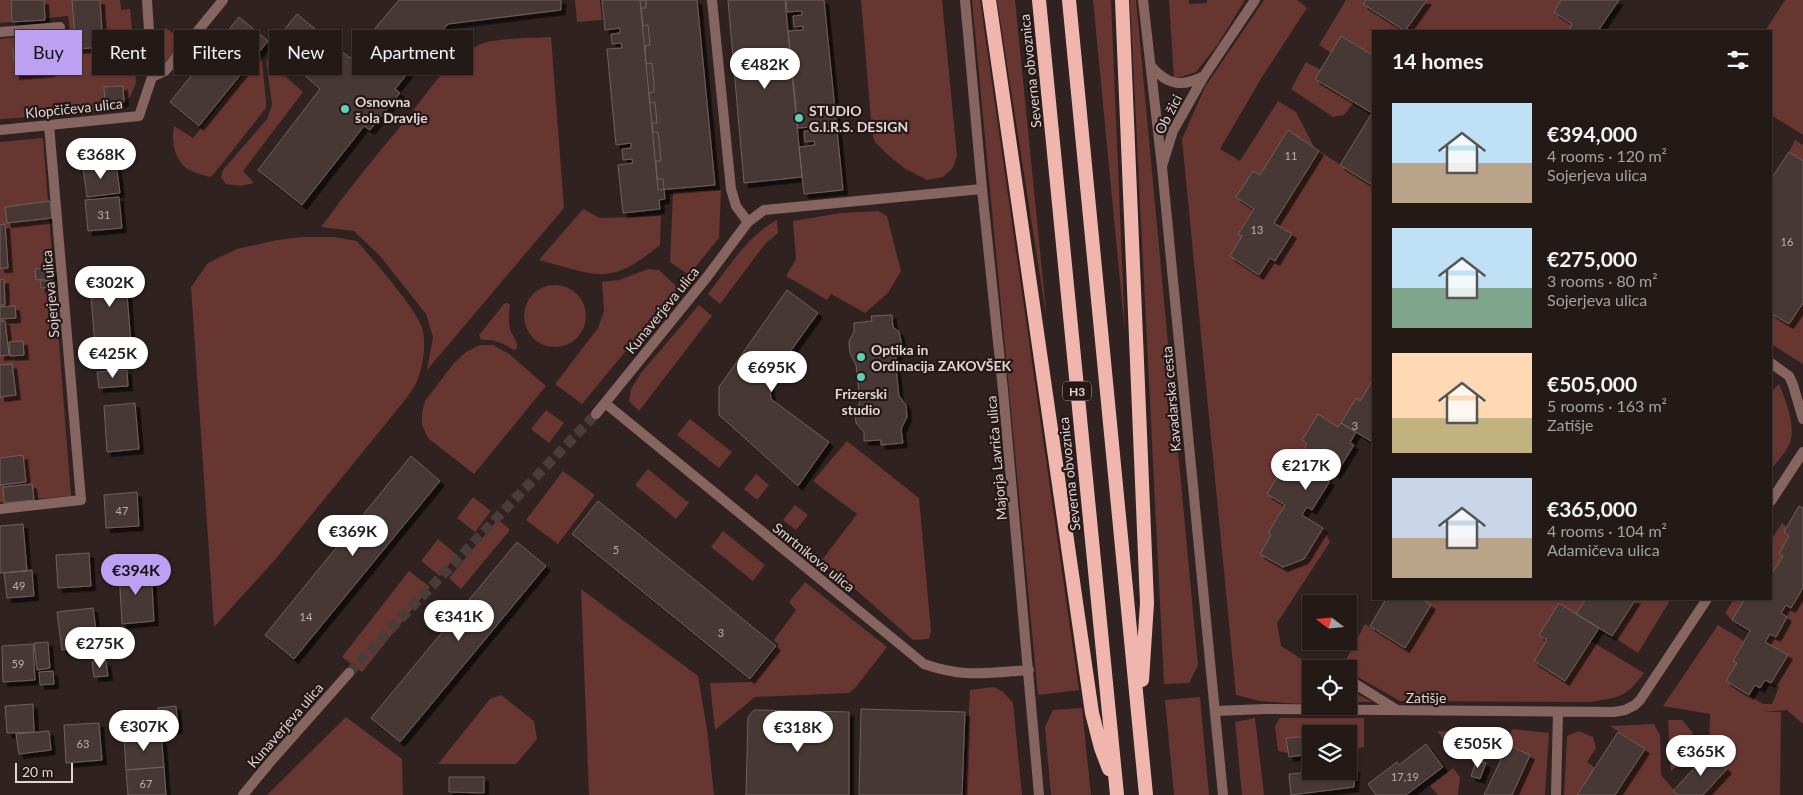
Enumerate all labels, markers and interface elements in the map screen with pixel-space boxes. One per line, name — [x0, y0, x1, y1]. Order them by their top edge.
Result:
street label: Severna obvoznica — [1016, 13, 1044, 129]
chip: Buy — [15, 30, 82, 75]
chip: Rent — [92, 30, 164, 75]
chip: Filters — [174, 30, 259, 75]
chip: New — [269, 30, 342, 75]
chip: Apartment — [352, 30, 473, 75]
icon: filters — [1724, 46, 1752, 74]
pin: €482K — [730, 48, 800, 90]
text: 14 homes — [1392, 48, 1483, 73]
text: €482K — [741, 54, 789, 73]
street label: Ob žici — [1151, 91, 1185, 137]
place label: Osnovna šola Dravlje — [355, 93, 428, 126]
street label: Klopčičeva ulica — [24, 94, 124, 122]
place label: STUDIO G.I.R.S. DESIGN — [809, 102, 908, 135]
marker: Osnovna šola Dravlje — [339, 103, 351, 115]
marker: STUDIO G.I.R.S. DESIGN — [793, 112, 805, 124]
text: €394,000 — [1547, 121, 1637, 146]
icon: home — [1432, 123, 1492, 183]
pin: €368K — [66, 138, 136, 180]
text: €368K — [77, 144, 125, 163]
text: 4 rooms · 120 m² — [1547, 146, 1667, 165]
house number: 11 — [1285, 149, 1297, 162]
text: Sojerjeva ulica — [1547, 165, 1647, 184]
house number: 31 — [98, 208, 110, 221]
house number: 13 — [1251, 223, 1263, 236]
house number: 16 — [1781, 235, 1793, 248]
text: €275,000 — [1547, 246, 1637, 271]
icon: home — [1432, 248, 1492, 308]
street label: Sojerjeva ulica — [38, 250, 62, 338]
street label: Kunaverjeva ulica — [622, 263, 702, 357]
pin: €302K — [75, 266, 145, 308]
text: 3 rooms · 80 m² — [1547, 271, 1658, 290]
text: €302K — [86, 272, 134, 291]
text: Sojerjeva ulica — [1547, 290, 1647, 309]
pin: €425K — [78, 336, 148, 379]
place label: Optika in Ordinacija ZAKOVŠEK — [871, 341, 1012, 374]
text: €425K — [89, 343, 137, 362]
street label: Kavadarska cesta — [1158, 346, 1184, 452]
pin: €695K — [737, 350, 807, 393]
marker: Optika in Ordinacija ZAKOVŠEK — [855, 351, 867, 363]
text: €695K — [748, 357, 796, 376]
marker: Frizerski studio — [855, 371, 867, 383]
text: €505,000 — [1547, 371, 1637, 396]
icon: home — [1432, 373, 1492, 433]
road number: H3 — [1063, 382, 1091, 401]
place label: Frizerski studio — [835, 385, 887, 418]
street label: Majorja Lavriča ulica — [982, 395, 1010, 521]
text: 5 rooms · 163 m² — [1547, 396, 1667, 415]
text: Zatišje — [1547, 415, 1594, 434]
street label: Severna obvoznica — [1055, 416, 1083, 532]
house number: 3 — [1352, 419, 1358, 432]
pin: €217K — [1271, 448, 1341, 491]
text: €217K — [1282, 455, 1330, 474]
text: €365,000 — [1547, 496, 1637, 521]
icon: home — [1432, 498, 1492, 558]
house number: 47 — [116, 504, 128, 517]
pin: €369K — [318, 514, 388, 557]
street label: Smrtnikova ulica — [770, 519, 858, 595]
text: €369K — [329, 521, 377, 540]
text: 4 rooms · 104 m² — [1547, 521, 1667, 540]
text: Adamičeva ulica — [1547, 540, 1660, 559]
house number: 5 — [613, 543, 619, 556]
pin: €394K — [101, 554, 171, 596]
text: €394K — [112, 560, 160, 579]
house number: 49 — [13, 579, 25, 592]
north arrow — [1302, 595, 1358, 650]
map controls — [1302, 595, 1357, 780]
pin: €341K — [424, 600, 494, 642]
text: €341K — [435, 606, 483, 625]
house number: 14 — [300, 610, 313, 623]
pin: €275K — [65, 626, 135, 669]
house number: 3 — [718, 626, 724, 639]
text: €275K — [76, 633, 124, 652]
house number: 59 — [12, 657, 24, 670]
button: locate — [1302, 660, 1357, 715]
street label: Kunaverjeva ulica — [243, 679, 327, 771]
street label: Zatišje — [1406, 689, 1446, 706]
pin: €307K — [109, 710, 179, 752]
pin: €318K — [763, 710, 833, 753]
text: €307K — [120, 716, 168, 735]
text: €318K — [774, 717, 822, 736]
button: layers — [1302, 725, 1357, 780]
pin: €505K — [1443, 726, 1513, 769]
text: €505K — [1454, 733, 1502, 752]
pin: €365K — [1666, 734, 1736, 777]
house number: 63 — [77, 737, 89, 750]
text: €365K — [1677, 741, 1725, 760]
scale bar — [15, 760, 72, 783]
text: 20 m — [22, 763, 53, 780]
house number: 17,19 — [1391, 770, 1419, 783]
house number: 67 — [140, 777, 152, 790]

